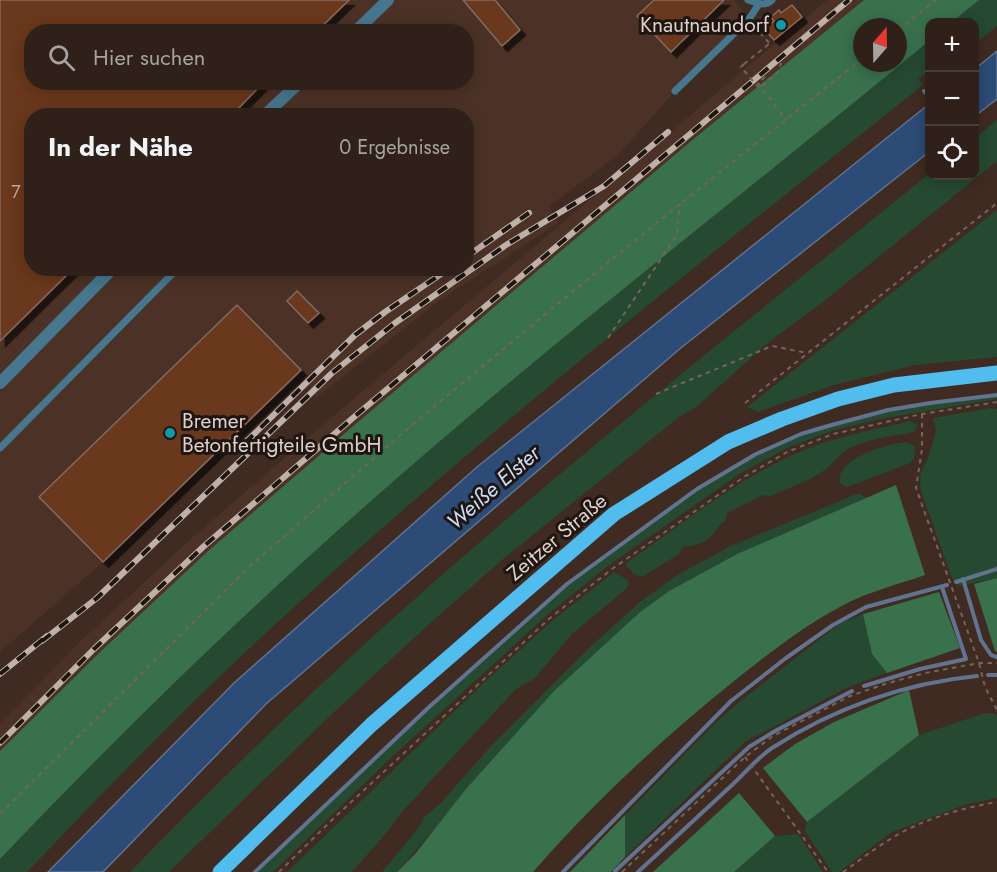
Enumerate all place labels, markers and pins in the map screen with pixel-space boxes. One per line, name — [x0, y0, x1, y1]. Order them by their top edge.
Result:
place label: Knautnaundorf — [640, 10, 770, 40]
marker: Knautnaundorf — [774, 18, 788, 32]
place label: Bremer Betonfertigteile GmbH — [182, 406, 381, 460]
marker: Bremer Betonfertigteile GmbH — [163, 426, 177, 440]

